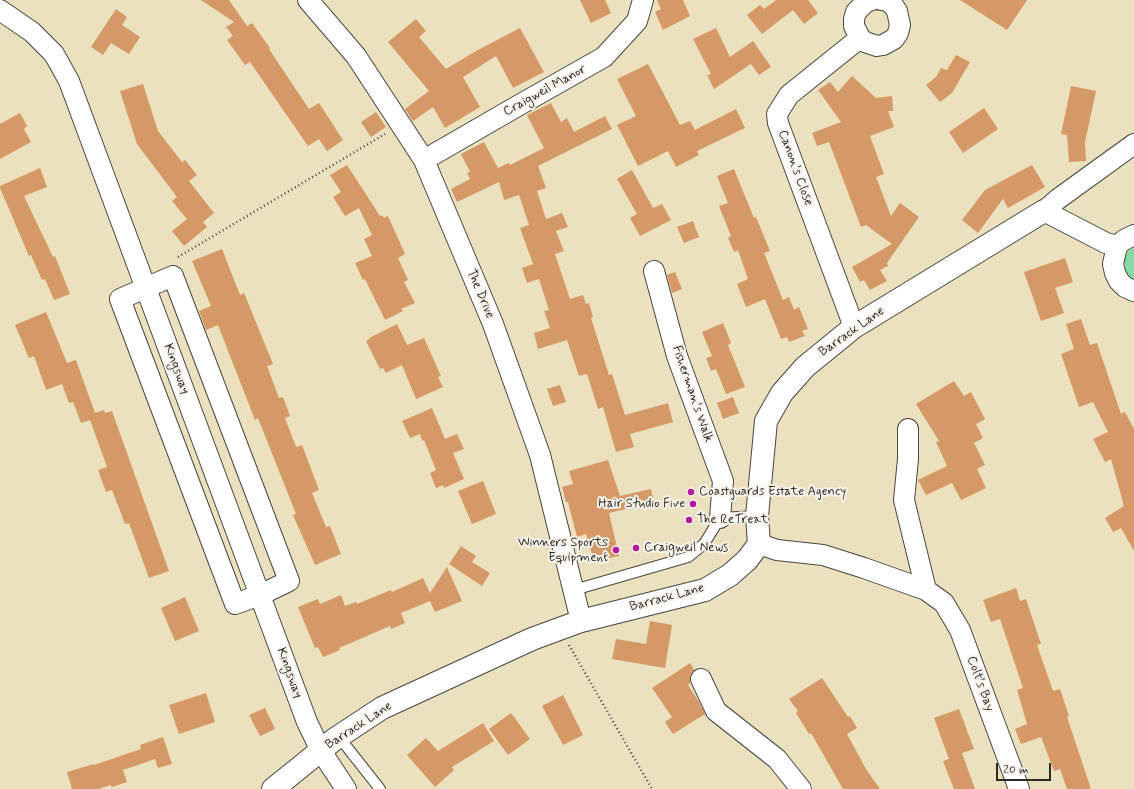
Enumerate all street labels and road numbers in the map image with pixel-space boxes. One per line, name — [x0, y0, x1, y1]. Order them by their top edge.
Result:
street label: Craigweil Manor — [501, 62, 589, 120]
street label: Canon's Close — [774, 128, 816, 208]
street label: The Drive — [463, 267, 497, 321]
street label: Barrack Lane — [816, 304, 888, 360]
street label: Kingsway — [160, 342, 192, 396]
street label: Fisherman's Walk — [668, 343, 716, 445]
street label: Barrack Lane — [628, 581, 706, 615]
street label: Kingsway — [273, 646, 305, 700]
street label: Colt's Bay — [963, 654, 997, 714]
street label: Barrack Lane — [323, 699, 395, 753]

